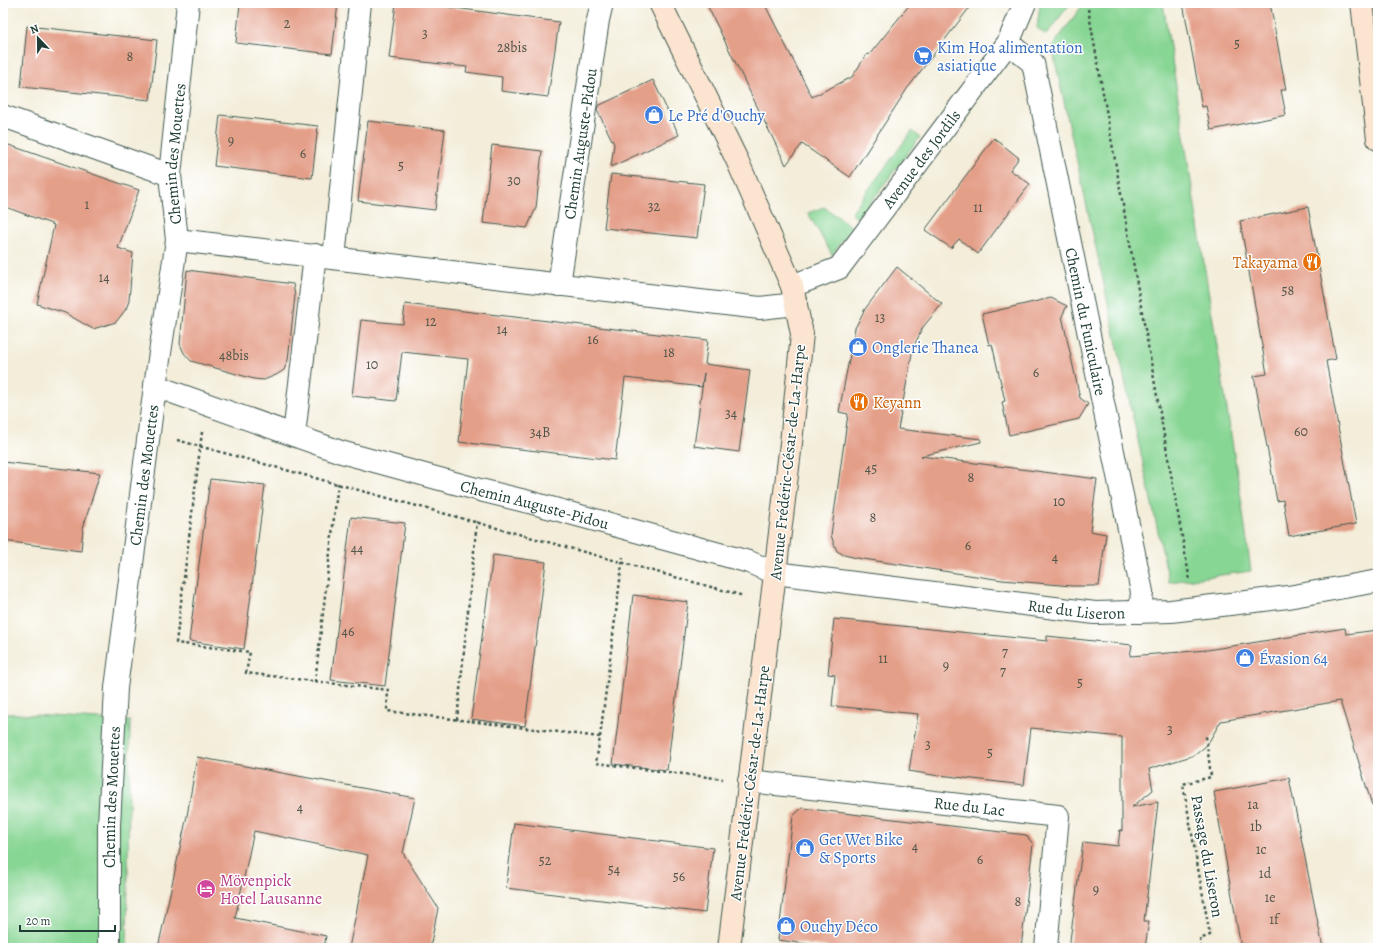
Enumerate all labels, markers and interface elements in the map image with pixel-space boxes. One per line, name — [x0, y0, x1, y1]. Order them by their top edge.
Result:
house number: 2 — [284, 14, 291, 33]
north arrow — [18, 18, 58, 58]
text: N — [28, 21, 41, 38]
house number: 3 — [422, 24, 428, 43]
house number: 5 — [1234, 34, 1240, 53]
place label: Kim Hoa alimentation asiatique — [937, 37, 1083, 77]
house number: 28bis — [497, 38, 527, 57]
supermarket icon: Kim Hoa alimentation asiatique — [912, 45, 934, 67]
house number: 8 — [127, 47, 134, 66]
street label: Chemin Auguste-Pidou — [559, 66, 603, 221]
street label: Chemin des Mouettes — [160, 82, 192, 226]
shop icon: Le Pré d'Ouchy — [643, 104, 665, 126]
place label: Le Pré d'Ouchy — [668, 105, 766, 127]
street label: Avenue des Jordils — [877, 105, 966, 214]
house number: 9 — [228, 131, 234, 150]
house number: 6 — [300, 144, 306, 163]
house number: 5 — [398, 156, 404, 175]
house number: 30 — [507, 171, 521, 190]
house number: 1 — [85, 195, 90, 214]
house number: 32 — [648, 197, 661, 216]
house number: 11 — [973, 198, 983, 217]
street label: Chemin du Funiculaire — [1059, 246, 1111, 398]
restaurant icon: Takayama — [1301, 251, 1323, 273]
place label: Takayama — [1233, 252, 1299, 274]
house number: 14 — [98, 268, 110, 287]
house number: 58 — [1282, 281, 1295, 300]
house number: 13 — [875, 308, 885, 327]
house number: 12 — [425, 312, 437, 331]
house number: 14 — [496, 320, 508, 339]
house number: 16 — [587, 330, 599, 349]
shop icon: Onglerie Thanea — [847, 336, 869, 358]
place label: Onglerie Thanea — [872, 337, 979, 359]
house number: 18 — [663, 343, 675, 362]
street label: Avenue Frédéric-César-de-La-Harpe — [765, 343, 811, 582]
house number: 48bis — [219, 346, 249, 365]
house number: 10 — [366, 355, 378, 374]
house number: 6 — [1033, 363, 1039, 382]
restaurant icon: Keyann — [848, 391, 870, 413]
place label: Keyann — [873, 392, 922, 414]
street label: Chemin des Mouettes — [124, 403, 165, 547]
house number: 34 — [725, 404, 737, 423]
house number: 60 — [1294, 422, 1308, 441]
house number: 34B — [530, 423, 550, 442]
house number: 45 — [865, 459, 877, 478]
house number: 8 — [968, 468, 975, 487]
street label: Chemin Auguste-Pidou — [458, 475, 612, 535]
house number: 10 — [1053, 492, 1065, 511]
house number: 8 — [870, 508, 877, 527]
house number: 6 — [965, 536, 971, 555]
house number: 44 — [351, 539, 363, 558]
house number: 4 — [1052, 548, 1058, 567]
street label: Rue du Liseron — [1027, 595, 1126, 625]
house number: 46 — [342, 622, 354, 641]
house number: 7 — [1002, 643, 1008, 662]
shop icon: Évasion 64 — [1234, 647, 1256, 669]
place label: Évasion 64 — [1259, 648, 1328, 670]
house number: 11 — [878, 649, 888, 668]
house number: 9 — [943, 656, 949, 675]
house number: 7 — [1000, 662, 1006, 681]
street label: Avenue Frédéric-César-de-La-Harpe — [725, 664, 775, 903]
house number: 5 — [1077, 673, 1083, 692]
house number: 3 — [1167, 720, 1173, 739]
street label: Chemin des Mouettes — [99, 726, 126, 868]
house number: 3 — [925, 735, 931, 754]
house number: 5 — [987, 743, 993, 762]
street label: Rue du Lac — [933, 792, 1006, 822]
street label: Passage du Liseron — [1185, 793, 1229, 919]
house number: 1a — [1247, 795, 1259, 814]
house number: 4 — [297, 798, 303, 817]
house number: 1b — [1250, 817, 1262, 836]
place label: Get Wet Bike & Sports — [819, 829, 903, 869]
shop icon: Get Wet Bike & Sports — [794, 837, 816, 859]
house number: 4 — [912, 837, 918, 856]
house number: 1c — [1256, 840, 1266, 859]
house number: 6 — [977, 850, 983, 869]
house number: 52 — [539, 851, 552, 870]
house number: 54 — [608, 860, 620, 879]
house number: 1d — [1259, 864, 1272, 883]
house number: 56 — [673, 867, 685, 886]
place label: Mövenpick Hotel Lausanne — [220, 870, 322, 910]
hotel icon: Mövenpick Hotel Lausanne — [195, 878, 217, 900]
house number: 9 — [1093, 880, 1099, 899]
house number: 1e — [1264, 888, 1276, 907]
house number: 8 — [1015, 892, 1022, 911]
scale bar — [20, 907, 115, 933]
house number: 1f — [1269, 910, 1281, 929]
text: 20 m — [26, 913, 50, 929]
shop icon: Ouchy Déco — [775, 915, 797, 937]
place label: Ouchy Déco — [800, 916, 878, 938]

